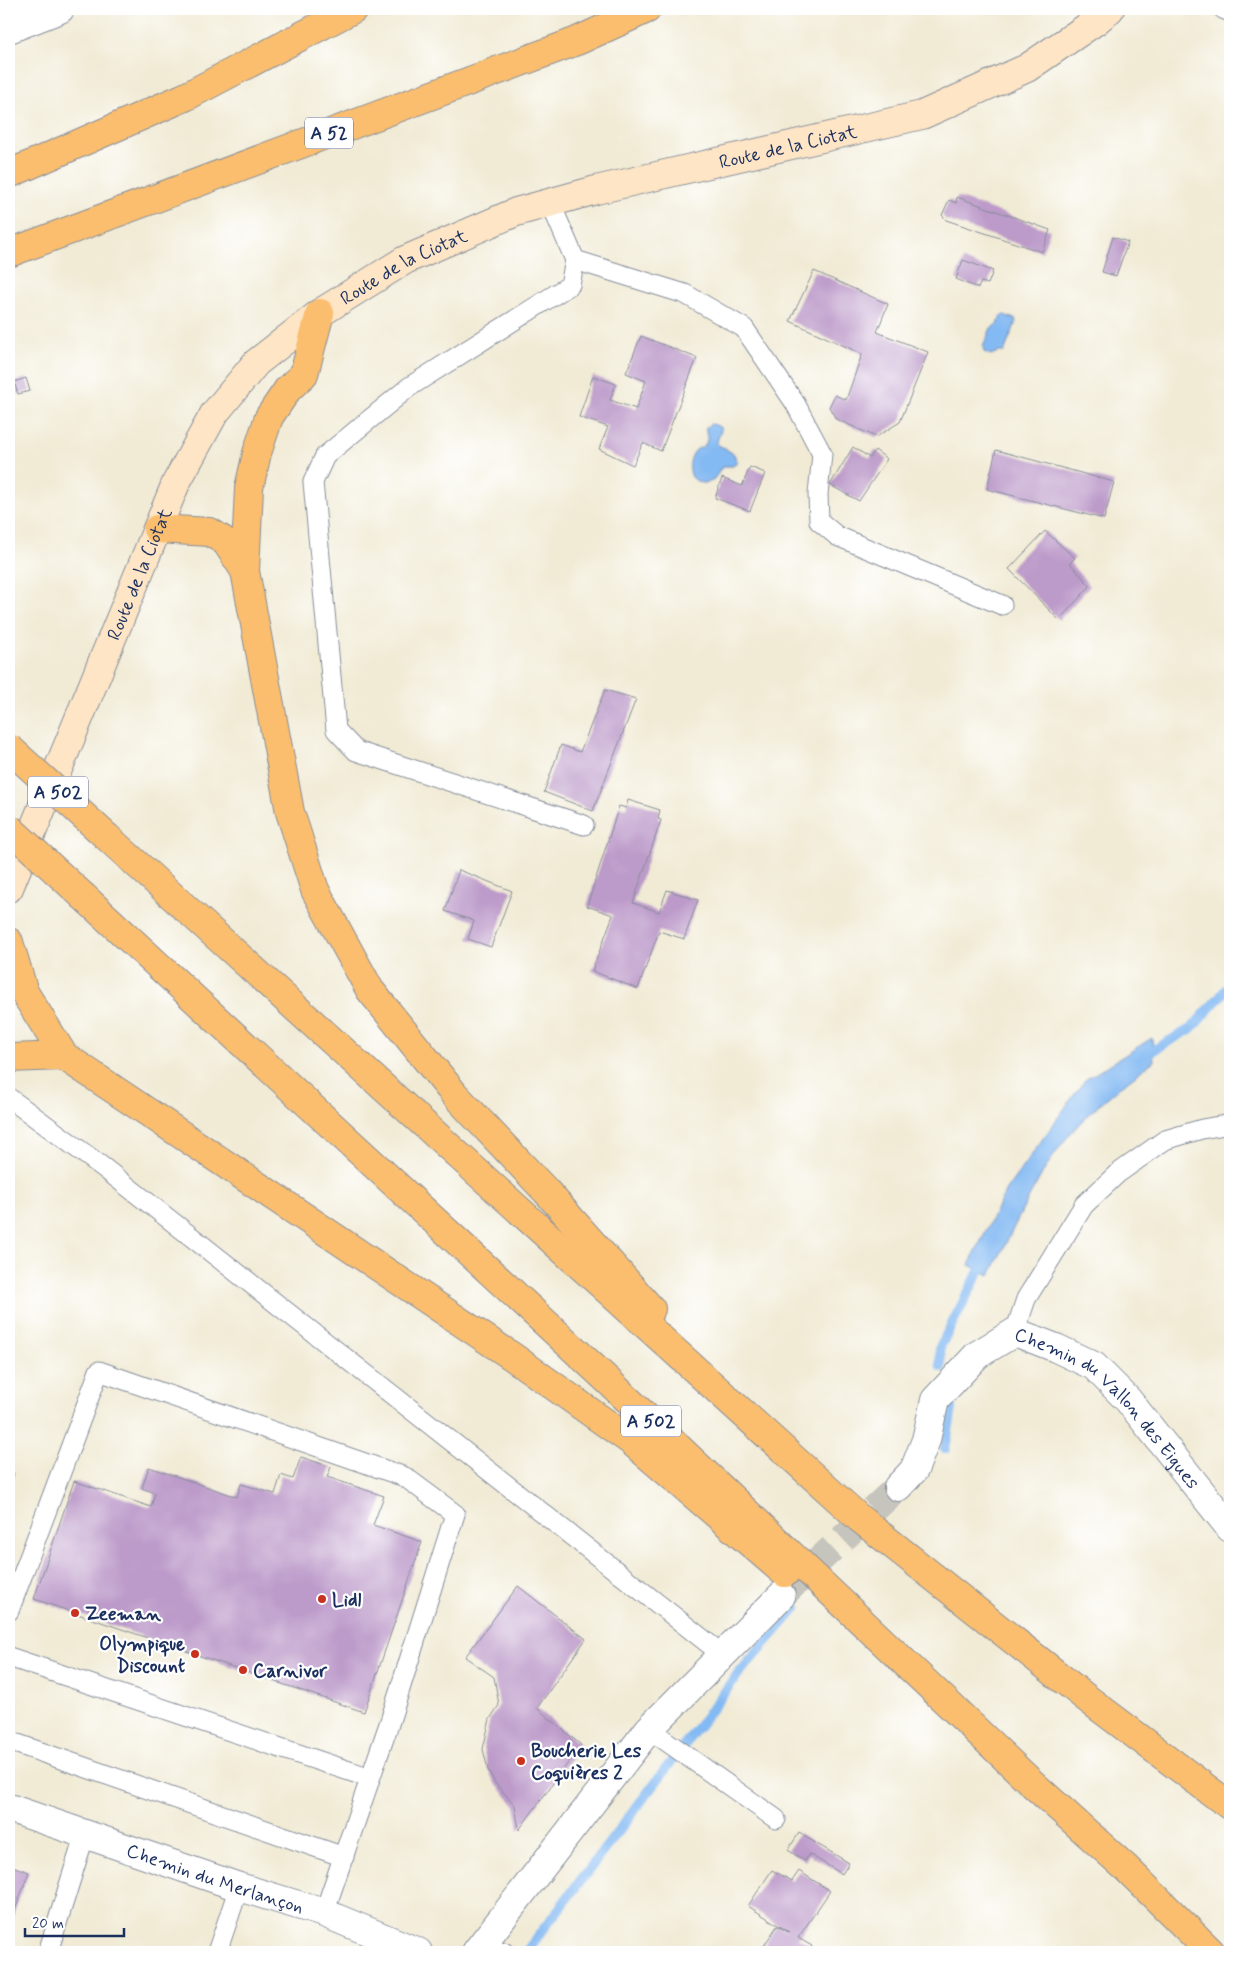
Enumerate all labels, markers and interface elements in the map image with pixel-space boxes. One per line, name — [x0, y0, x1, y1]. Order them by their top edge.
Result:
road number: A 52 — [305, 118, 353, 148]
street label: Route de la Ciotat — [717, 119, 859, 175]
street label: Route de la Ciotat — [336, 224, 471, 311]
street label: Route de la Ciotat — [102, 504, 178, 644]
road number: A 502 — [28, 776, 88, 808]
street label: Chemin du Vallon des Eigues — [1011, 1322, 1205, 1494]
road number: A 502 — [621, 1405, 681, 1436]
place label: Lidl — [332, 1588, 362, 1613]
marker: Lidl — [316, 1593, 328, 1605]
place label: Zeeman — [85, 1602, 161, 1627]
marker: Zeeman — [69, 1607, 81, 1619]
place label: Olympique Discount — [99, 1632, 185, 1679]
marker: Olympique Discount — [189, 1648, 201, 1660]
place label: Carnivor — [253, 1659, 328, 1684]
marker: Carnivor — [237, 1664, 249, 1676]
place label: Boucherie Les Coquières 2 — [531, 1739, 642, 1786]
marker: Boucherie Les Coquières 2 — [515, 1755, 527, 1767]
street label: Chemin du Merlançon — [123, 1838, 307, 1920]
scale bar — [25, 1906, 124, 1938]
text: 20 m — [32, 1914, 64, 1934]

